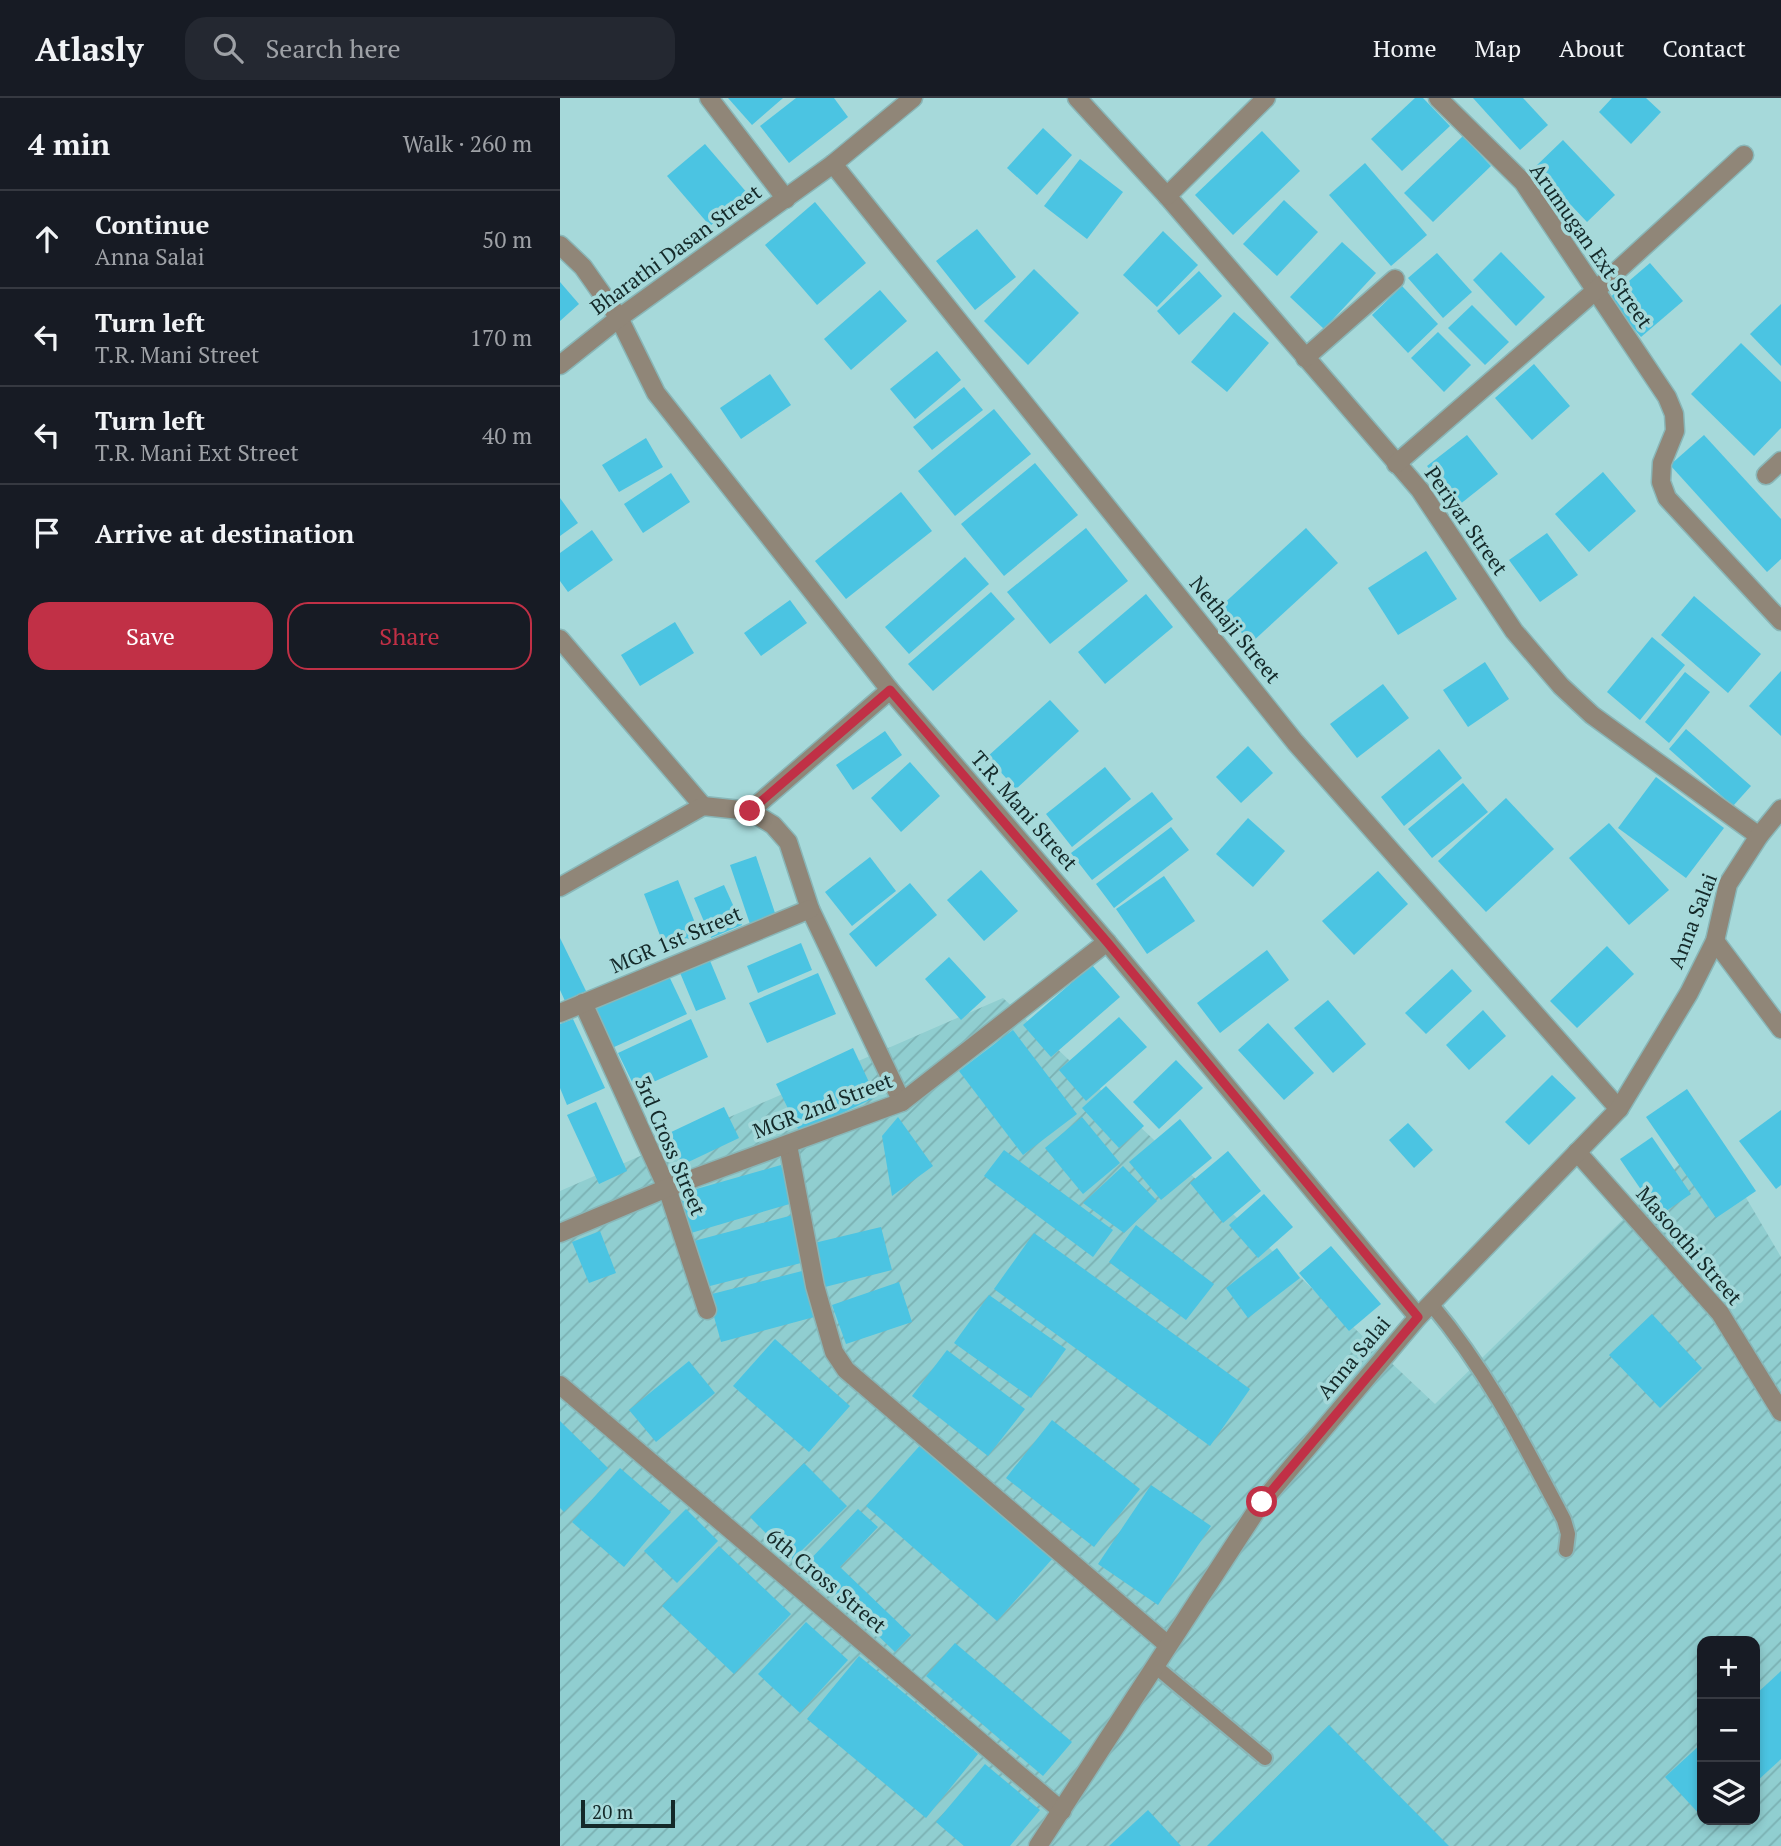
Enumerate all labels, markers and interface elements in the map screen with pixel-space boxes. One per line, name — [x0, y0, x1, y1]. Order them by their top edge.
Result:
search box — [185, 17, 675, 80]
text: Atlasly — [35, 27, 143, 70]
icon: search — [209, 29, 247, 67]
text: Search here — [265, 31, 401, 65]
text: Home — [1373, 32, 1437, 64]
text: Map — [1475, 32, 1521, 64]
text: About — [1559, 32, 1625, 64]
text: Contact — [1663, 32, 1746, 64]
text: 4 min — [28, 124, 110, 164]
text: Walk · 260 m — [403, 128, 532, 159]
street label: Arumugan Ext Street — [1524, 157, 1660, 334]
street label: Bharathi Dasan Street — [584, 178, 767, 321]
text: Continue — [95, 207, 209, 241]
icon: ahead — [28, 220, 66, 258]
text: 50 m — [482, 224, 532, 255]
text: Anna Salai — [95, 241, 205, 272]
text: Turn left — [95, 305, 205, 339]
icon: left — [28, 318, 66, 356]
text: 170 m — [470, 322, 532, 353]
text: T.R. Mani Street — [95, 339, 259, 370]
text: Turn left — [95, 403, 205, 437]
icon: left — [28, 416, 66, 454]
text: 40 m — [482, 420, 532, 451]
text: T.R. Mani Ext Street — [95, 437, 299, 468]
street label: Periyar Street — [1419, 460, 1515, 581]
icon: arrive — [28, 514, 66, 552]
text: Arrive at destination — [95, 516, 354, 550]
street label: Nethaji Street — [1184, 570, 1288, 689]
button: Save — [28, 602, 273, 670]
button: Share — [287, 602, 532, 670]
street label: T.R. Mani Street — [965, 745, 1085, 876]
route end — [734, 795, 765, 826]
street label: Anna Salai — [1661, 869, 1723, 972]
street label: MGR 1st Street — [606, 899, 746, 979]
street label: MGR 2nd Street — [749, 1065, 897, 1145]
street label: 3rd Cross Street — [629, 1072, 713, 1220]
street label: Masoothi Street — [1630, 1180, 1749, 1311]
street label: Anna Salai — [1310, 1310, 1396, 1405]
route start — [1246, 1486, 1277, 1517]
street label: 6th Cross Street — [761, 1522, 893, 1639]
map controls — [1697, 1636, 1760, 1825]
button: + — [1697, 1636, 1760, 1699]
button: − — [1697, 1699, 1760, 1762]
button: layers — [1697, 1762, 1760, 1825]
scale bar — [581, 1797, 676, 1829]
text: 20 m — [592, 1799, 633, 1824]

